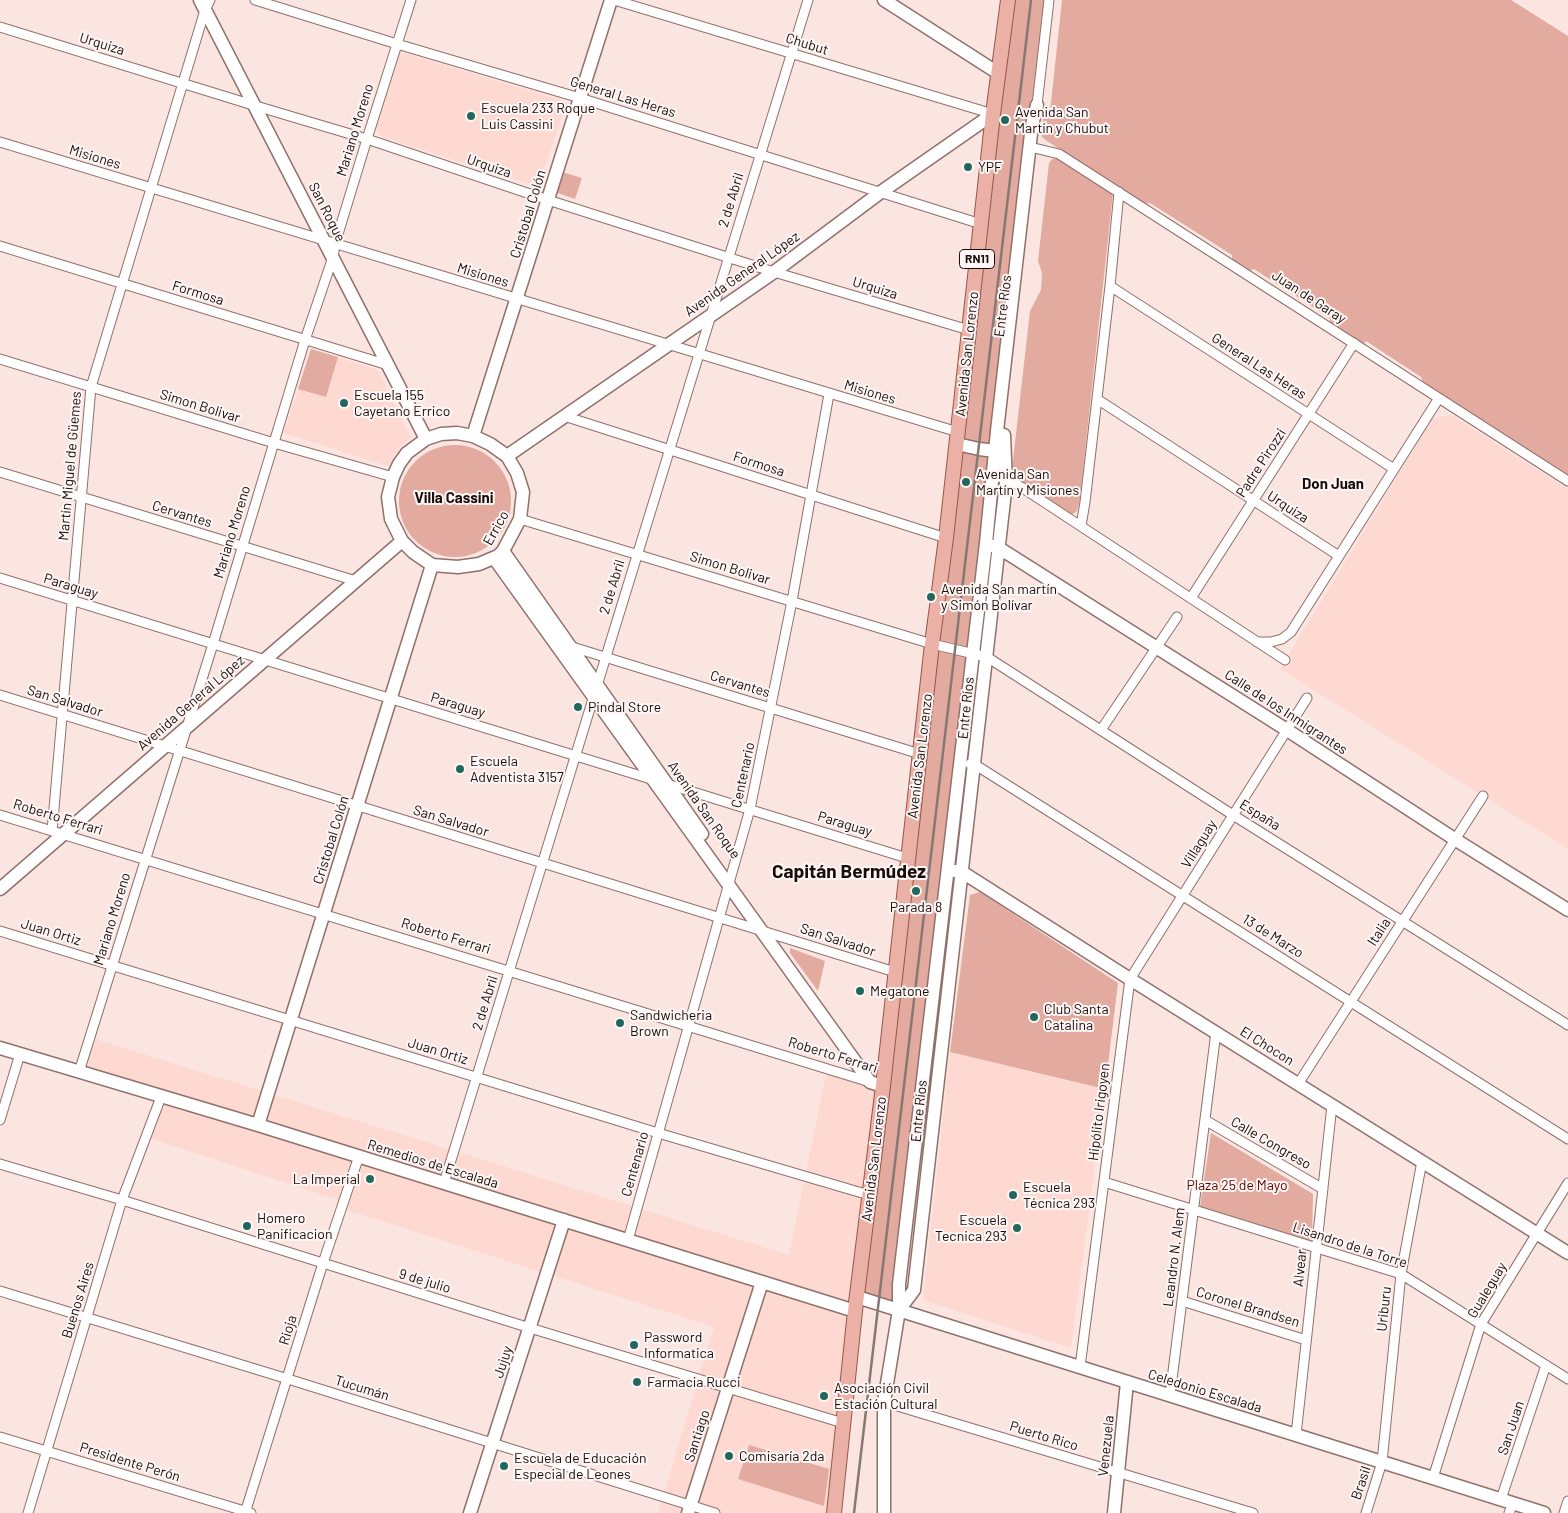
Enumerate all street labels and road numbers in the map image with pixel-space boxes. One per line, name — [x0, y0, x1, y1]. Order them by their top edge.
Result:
street label: Urquiza — [77, 29, 127, 59]
street label: Chubut — [784, 30, 830, 58]
street label: General Las Heras — [568, 73, 678, 121]
street label: Mariano Moreno — [333, 82, 377, 178]
street label: Misiones — [67, 141, 123, 173]
street label: Urquiza — [464, 151, 514, 181]
street label: Cristobal Colón — [507, 168, 549, 260]
street label: 2 de Abril — [715, 171, 747, 229]
street label: San Roque — [305, 179, 349, 245]
street label: Avenida General López — [681, 228, 803, 320]
road number: RN11 — [960, 250, 994, 268]
street label: Misiones — [455, 259, 511, 291]
street label: Juan de Garay — [1269, 267, 1349, 327]
street label: Urquiza — [850, 273, 900, 303]
street label: Entre Ríos — [991, 274, 1015, 338]
street label: Formosa — [170, 277, 226, 309]
street label: Avenida San Lorenzo — [952, 291, 982, 417]
street label: General Las Heras — [1209, 329, 1309, 403]
street label: Misiones — [842, 376, 898, 408]
street label: Simon Bolivar — [158, 386, 242, 426]
street label: Martín Miguel de Güemes — [55, 391, 85, 541]
street label: Padre Pirozzi — [1232, 425, 1290, 501]
street label: Formosa — [731, 448, 787, 480]
street label: Mariano Moreno — [210, 484, 254, 580]
street label: Urquiza — [1264, 487, 1312, 527]
street label: Cervantes — [150, 497, 214, 531]
street label: Errico — [480, 508, 512, 548]
street label: Simon Bolivar — [688, 548, 772, 588]
street label: 2 de Abril — [596, 558, 628, 616]
street label: Paraguay — [42, 570, 100, 602]
street label: Avenida General López — [134, 652, 248, 754]
street label: Calle de los Inmigrantes — [1221, 666, 1351, 758]
street label: Cervantes — [708, 667, 772, 701]
street label: Entre Ríos — [954, 676, 978, 740]
street label: San Salvador — [25, 682, 105, 720]
street label: Paraguay — [429, 689, 487, 721]
street label: Avenida San Lorenzo — [904, 693, 936, 819]
street label: Centenario — [728, 741, 758, 809]
street label: Avenida San Roque — [664, 758, 744, 862]
street label: Cristobal Colón — [310, 794, 352, 886]
street label: Roberto Ferrari — [11, 795, 105, 839]
street label: España — [1237, 796, 1283, 834]
street label: San Salvador — [411, 802, 491, 840]
street label: Paraguay — [816, 808, 874, 840]
street label: Villaguay — [1178, 817, 1220, 871]
street label: Mariano Moreno — [90, 871, 134, 967]
street label: 13 de Marzo — [1239, 911, 1307, 961]
street label: Roberto Ferrari — [399, 914, 493, 958]
street label: Juan Ortiz — [19, 915, 83, 949]
street label: Italia — [1364, 915, 1394, 949]
street label: San Salvador — [798, 920, 878, 960]
street label: 2 de Abril — [469, 974, 501, 1032]
street label: El Chocon — [1237, 1023, 1297, 1069]
street label: Roberto Ferrari — [786, 1033, 880, 1077]
street label: Juan Ortiz — [406, 1034, 470, 1068]
street label: Hipólito Irigoyen — [1085, 1062, 1113, 1162]
street label: Entre Ríos — [907, 1079, 931, 1143]
street label: Avenida San Lorenzo — [858, 1096, 890, 1222]
street label: Calle Congreso — [1228, 1113, 1314, 1173]
street label: Centenario — [618, 1130, 652, 1198]
street label: Remedios de Escalada — [366, 1136, 500, 1192]
street label: Leandro N. Alem — [1160, 1206, 1188, 1308]
street label: Lisandro de la Torre — [1291, 1219, 1409, 1271]
street label: Alvear — [1290, 1248, 1310, 1288]
street label: Gualeguay — [1464, 1259, 1510, 1321]
street label: Buenos Aires — [58, 1260, 98, 1340]
street label: 9 de julio — [397, 1265, 453, 1297]
street label: Coronel Brandsen — [1194, 1283, 1302, 1331]
street label: Uriburu — [1373, 1286, 1395, 1332]
street label: Rioja — [276, 1313, 300, 1347]
street label: Jujuy — [490, 1344, 516, 1380]
street label: Celedonio Escalada — [1146, 1366, 1264, 1416]
street label: Tucumán — [333, 1372, 391, 1404]
street label: San Juan — [1494, 1399, 1528, 1457]
street label: Santiago — [681, 1408, 713, 1464]
street label: Venezuela — [1094, 1415, 1118, 1477]
street label: Puerto Rico — [1008, 1418, 1080, 1454]
street label: Presidente Perón — [78, 1439, 182, 1485]
street label: Brasil — [1348, 1464, 1374, 1502]

